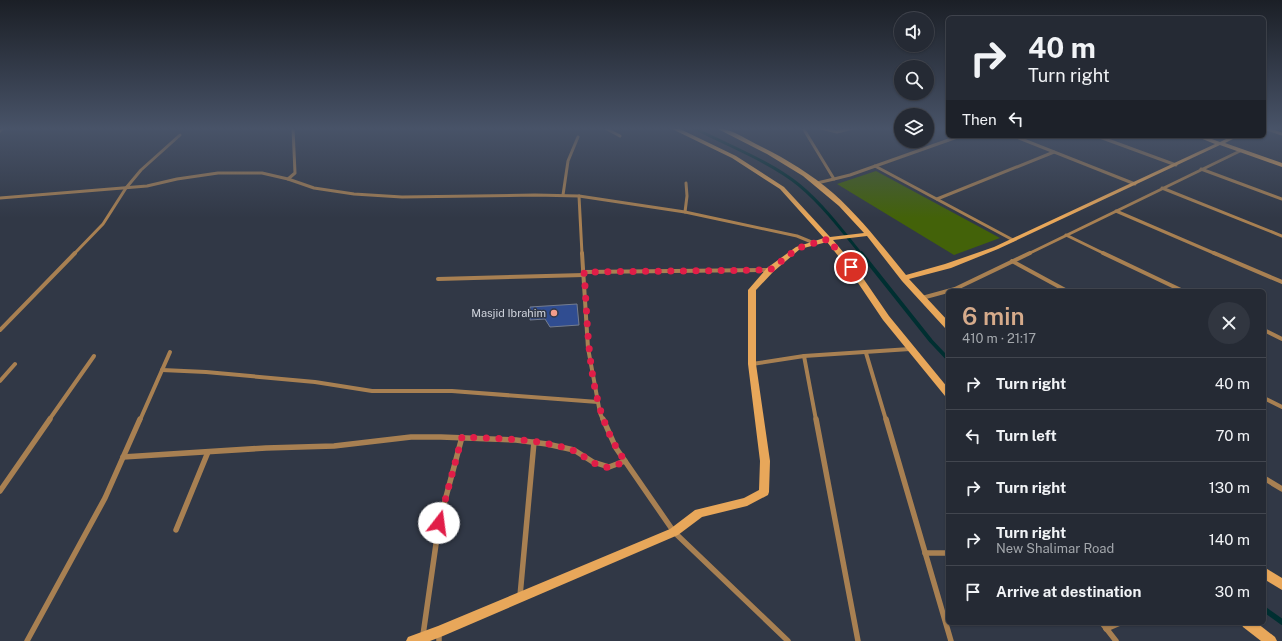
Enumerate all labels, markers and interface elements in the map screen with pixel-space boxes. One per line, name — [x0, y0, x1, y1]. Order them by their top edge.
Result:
map controls — [894, 12, 934, 148]
button: sound — [894, 12, 934, 52]
text: 40 m — [1028, 31, 1096, 64]
icon: right — [962, 32, 1014, 84]
button: search — [894, 60, 934, 100]
text: Turn right — [1028, 65, 1110, 86]
button: layers — [894, 108, 934, 148]
icon: left — [1005, 108, 1027, 130]
text: Then — [962, 111, 997, 128]
pin — [834, 250, 868, 284]
icon: arrive — [840, 256, 862, 278]
text: 6 min — [962, 302, 1025, 330]
button: close — [1208, 302, 1250, 344]
place label: Masjid Ibrahim — [471, 307, 546, 319]
marker: Masjid Ibrahim — [549, 308, 559, 318]
text: 410 m · 21:17 — [962, 331, 1036, 346]
icon: right — [962, 373, 984, 395]
text: Turn right — [996, 375, 1066, 392]
text: 40 m — [1215, 375, 1250, 392]
icon: left — [962, 425, 984, 447]
text: Turn left — [996, 427, 1057, 444]
text: 70 m — [1215, 427, 1250, 444]
icon: right — [962, 477, 984, 499]
text: Turn right — [996, 479, 1066, 496]
text: 130 m — [1209, 479, 1250, 496]
position arrow — [418, 502, 460, 544]
text: Turn right — [996, 524, 1066, 541]
icon: right — [962, 529, 984, 551]
text: 140 m — [1209, 531, 1250, 548]
text: New Shalimar Road — [996, 541, 1114, 556]
icon: arrive — [962, 581, 984, 603]
text: Arrive at destination — [996, 583, 1141, 600]
text: 30 m — [1215, 583, 1250, 600]

